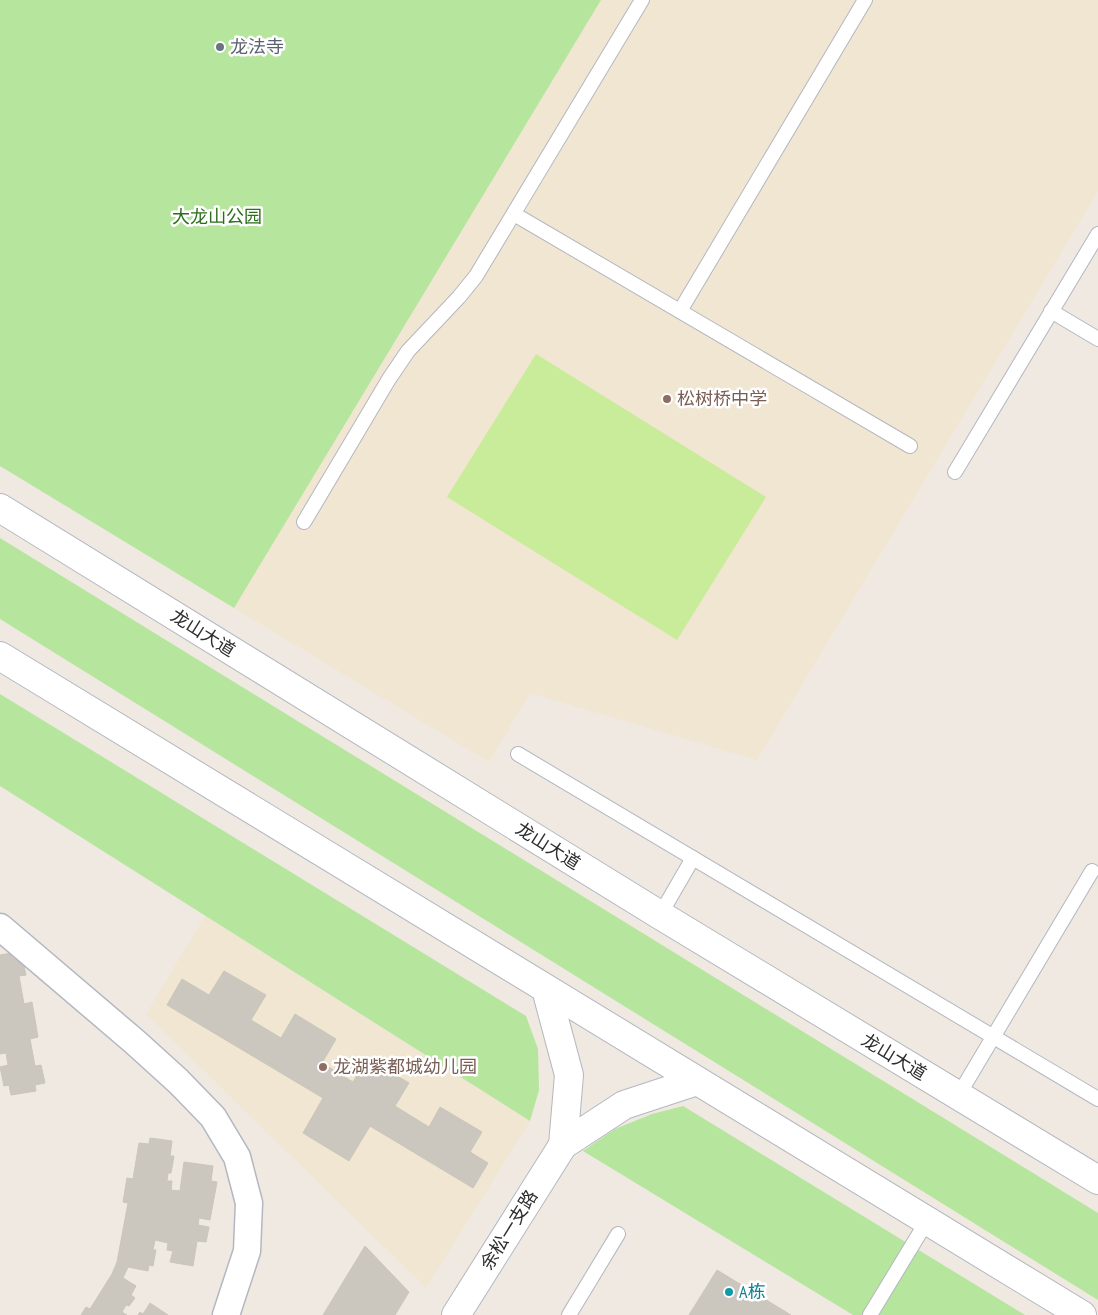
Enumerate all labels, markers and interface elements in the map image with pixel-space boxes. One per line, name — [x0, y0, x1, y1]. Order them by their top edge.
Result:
place label: 龙法寺 — [230, 35, 284, 58]
marker: 龙法寺 — [214, 41, 226, 53]
park label: 大龙山公园 — [172, 205, 262, 228]
place label: 松树桥中学 — [677, 387, 767, 410]
marker: 松树桥中学 — [661, 393, 673, 405]
street label: 龙山大道 — [167, 604, 240, 661]
street label: 龙山大道 — [512, 817, 585, 874]
street label: 龙山大道 — [857, 1028, 931, 1085]
place label: 龙湖紫都城幼儿园 — [333, 1055, 477, 1078]
marker: 龙湖紫都城幼儿园 — [317, 1061, 329, 1073]
street label: 余松一支路 — [475, 1185, 542, 1274]
place label: A栋 — [739, 1280, 766, 1303]
marker: A栋 — [723, 1286, 735, 1298]

